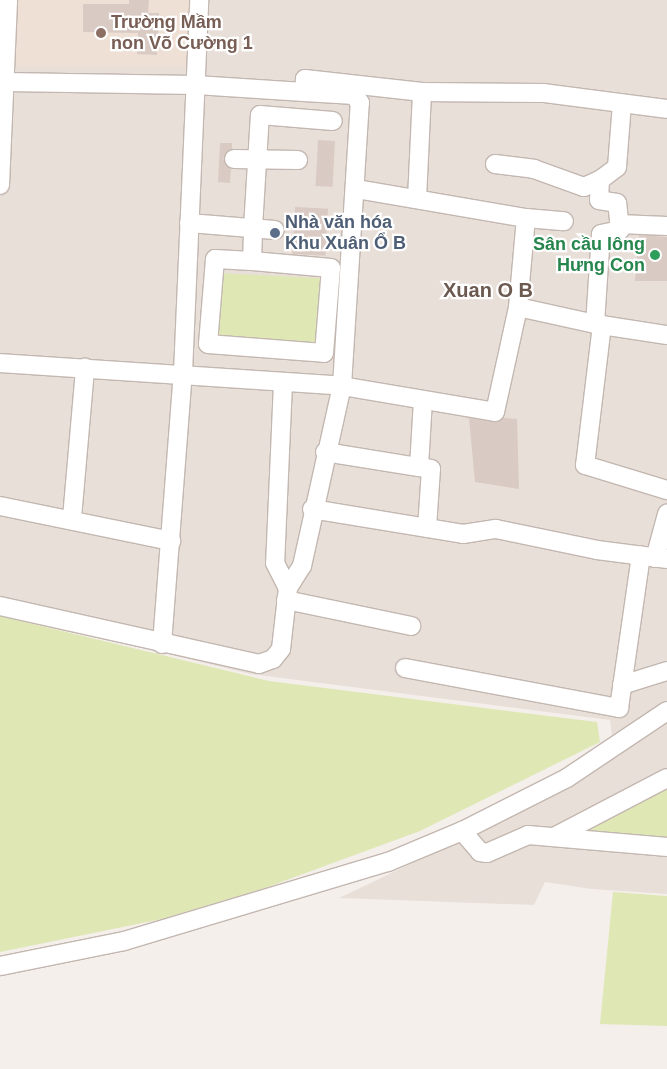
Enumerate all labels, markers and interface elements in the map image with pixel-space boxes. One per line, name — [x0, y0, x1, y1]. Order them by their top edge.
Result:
place label: Trường Mầm non Võ Cường 1 — [111, 12, 253, 54]
marker: Trường Mầm non Võ Cường 1 — [95, 27, 107, 39]
place label: Nhà văn hóa Khu Xuân Ổ B — [285, 212, 406, 254]
marker: Nhà văn hóa Khu Xuân Ổ B — [269, 227, 281, 239]
place label: Sân cầu lông Hưng Con — [533, 234, 645, 276]
marker: Sân cầu lông Hưng Con — [649, 249, 661, 261]
district label: Xuan O B — [443, 278, 533, 302]

